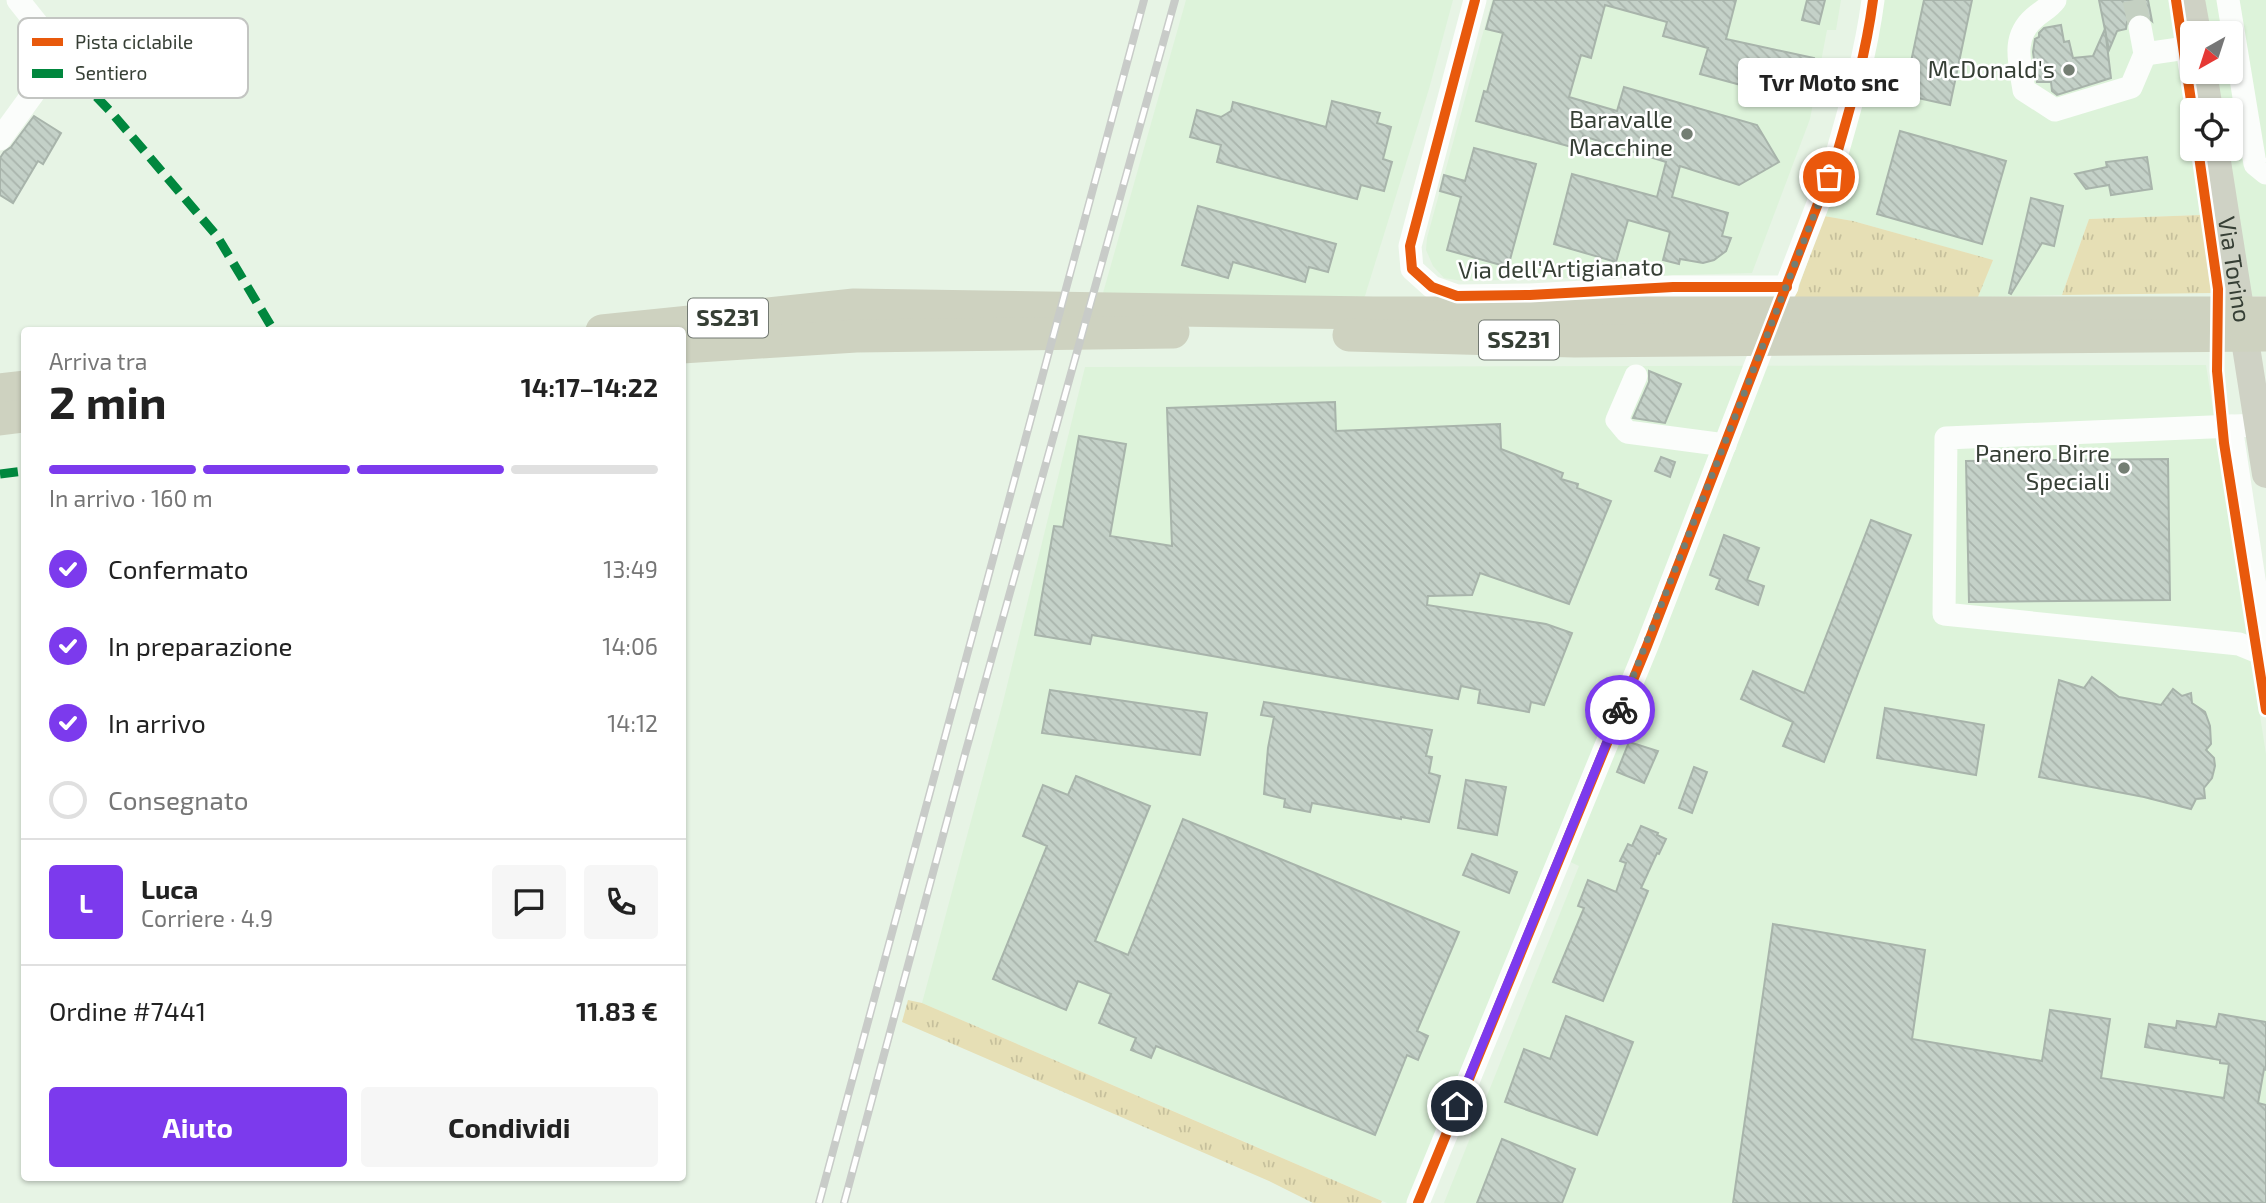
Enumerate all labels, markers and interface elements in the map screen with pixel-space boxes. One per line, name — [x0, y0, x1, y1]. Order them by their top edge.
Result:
legend — [18, 18, 248, 98]
north arrow — [2180, 21, 2244, 84]
map controls — [2180, 21, 2243, 161]
text: Pista ciclabile — [75, 30, 193, 53]
place label: McDonald's — [1927, 54, 2055, 83]
callout: Tvr Moto snc — [1738, 58, 1920, 107]
text: Sentiero — [75, 61, 147, 84]
marker: McDonald's — [2061, 62, 2077, 78]
text: Tvr Moto snc — [1759, 68, 1899, 96]
button: locate — [2180, 98, 2243, 161]
place label: Baravalle Macchine — [1569, 104, 1673, 161]
marker: Baravalle Macchine — [1679, 126, 1695, 142]
pin — [1799, 147, 1859, 207]
icon: bag — [1810, 158, 1848, 196]
street label: Via Torino — [2213, 214, 2258, 324]
street label: Via dell'Artigianato — [1458, 251, 1664, 284]
road number: SS231 — [688, 298, 768, 338]
road number: SS231 — [1479, 320, 1559, 360]
text: Arriva tra — [49, 347, 148, 375]
text: 14:17–14:22 — [521, 371, 658, 402]
text: 2 min — [49, 373, 167, 428]
place label: Panero Birre Speciali — [1975, 438, 2110, 495]
marker: Panero Birre Speciali — [2116, 460, 2132, 476]
text: In arrivo · 160 m — [49, 484, 213, 512]
icon: check — [49, 550, 87, 588]
text: Confermato — [108, 553, 248, 584]
text: 13:49 — [603, 555, 658, 583]
icon: check — [49, 627, 87, 665]
text: In preparazione — [108, 630, 292, 661]
text: 14:06 — [602, 632, 658, 660]
courier — [1585, 675, 1655, 745]
icon: bike — [1601, 691, 1639, 729]
icon: check — [49, 704, 87, 742]
text: In arrivo — [108, 707, 206, 738]
text: 14:12 — [607, 709, 658, 737]
text: Consegnato — [108, 784, 248, 815]
button: chat — [492, 865, 566, 939]
button: phone — [584, 865, 658, 939]
text: Luca — [141, 873, 198, 904]
text: L — [79, 887, 93, 918]
text: Corriere · 4.9 — [141, 904, 273, 932]
text: Ordine #7441 — [49, 995, 206, 1026]
text: 11.83 € — [576, 995, 658, 1026]
pin — [1427, 1076, 1487, 1136]
button: Aiuto — [49, 1087, 347, 1167]
button: Condividi — [361, 1087, 658, 1167]
icon: home — [1438, 1087, 1476, 1125]

